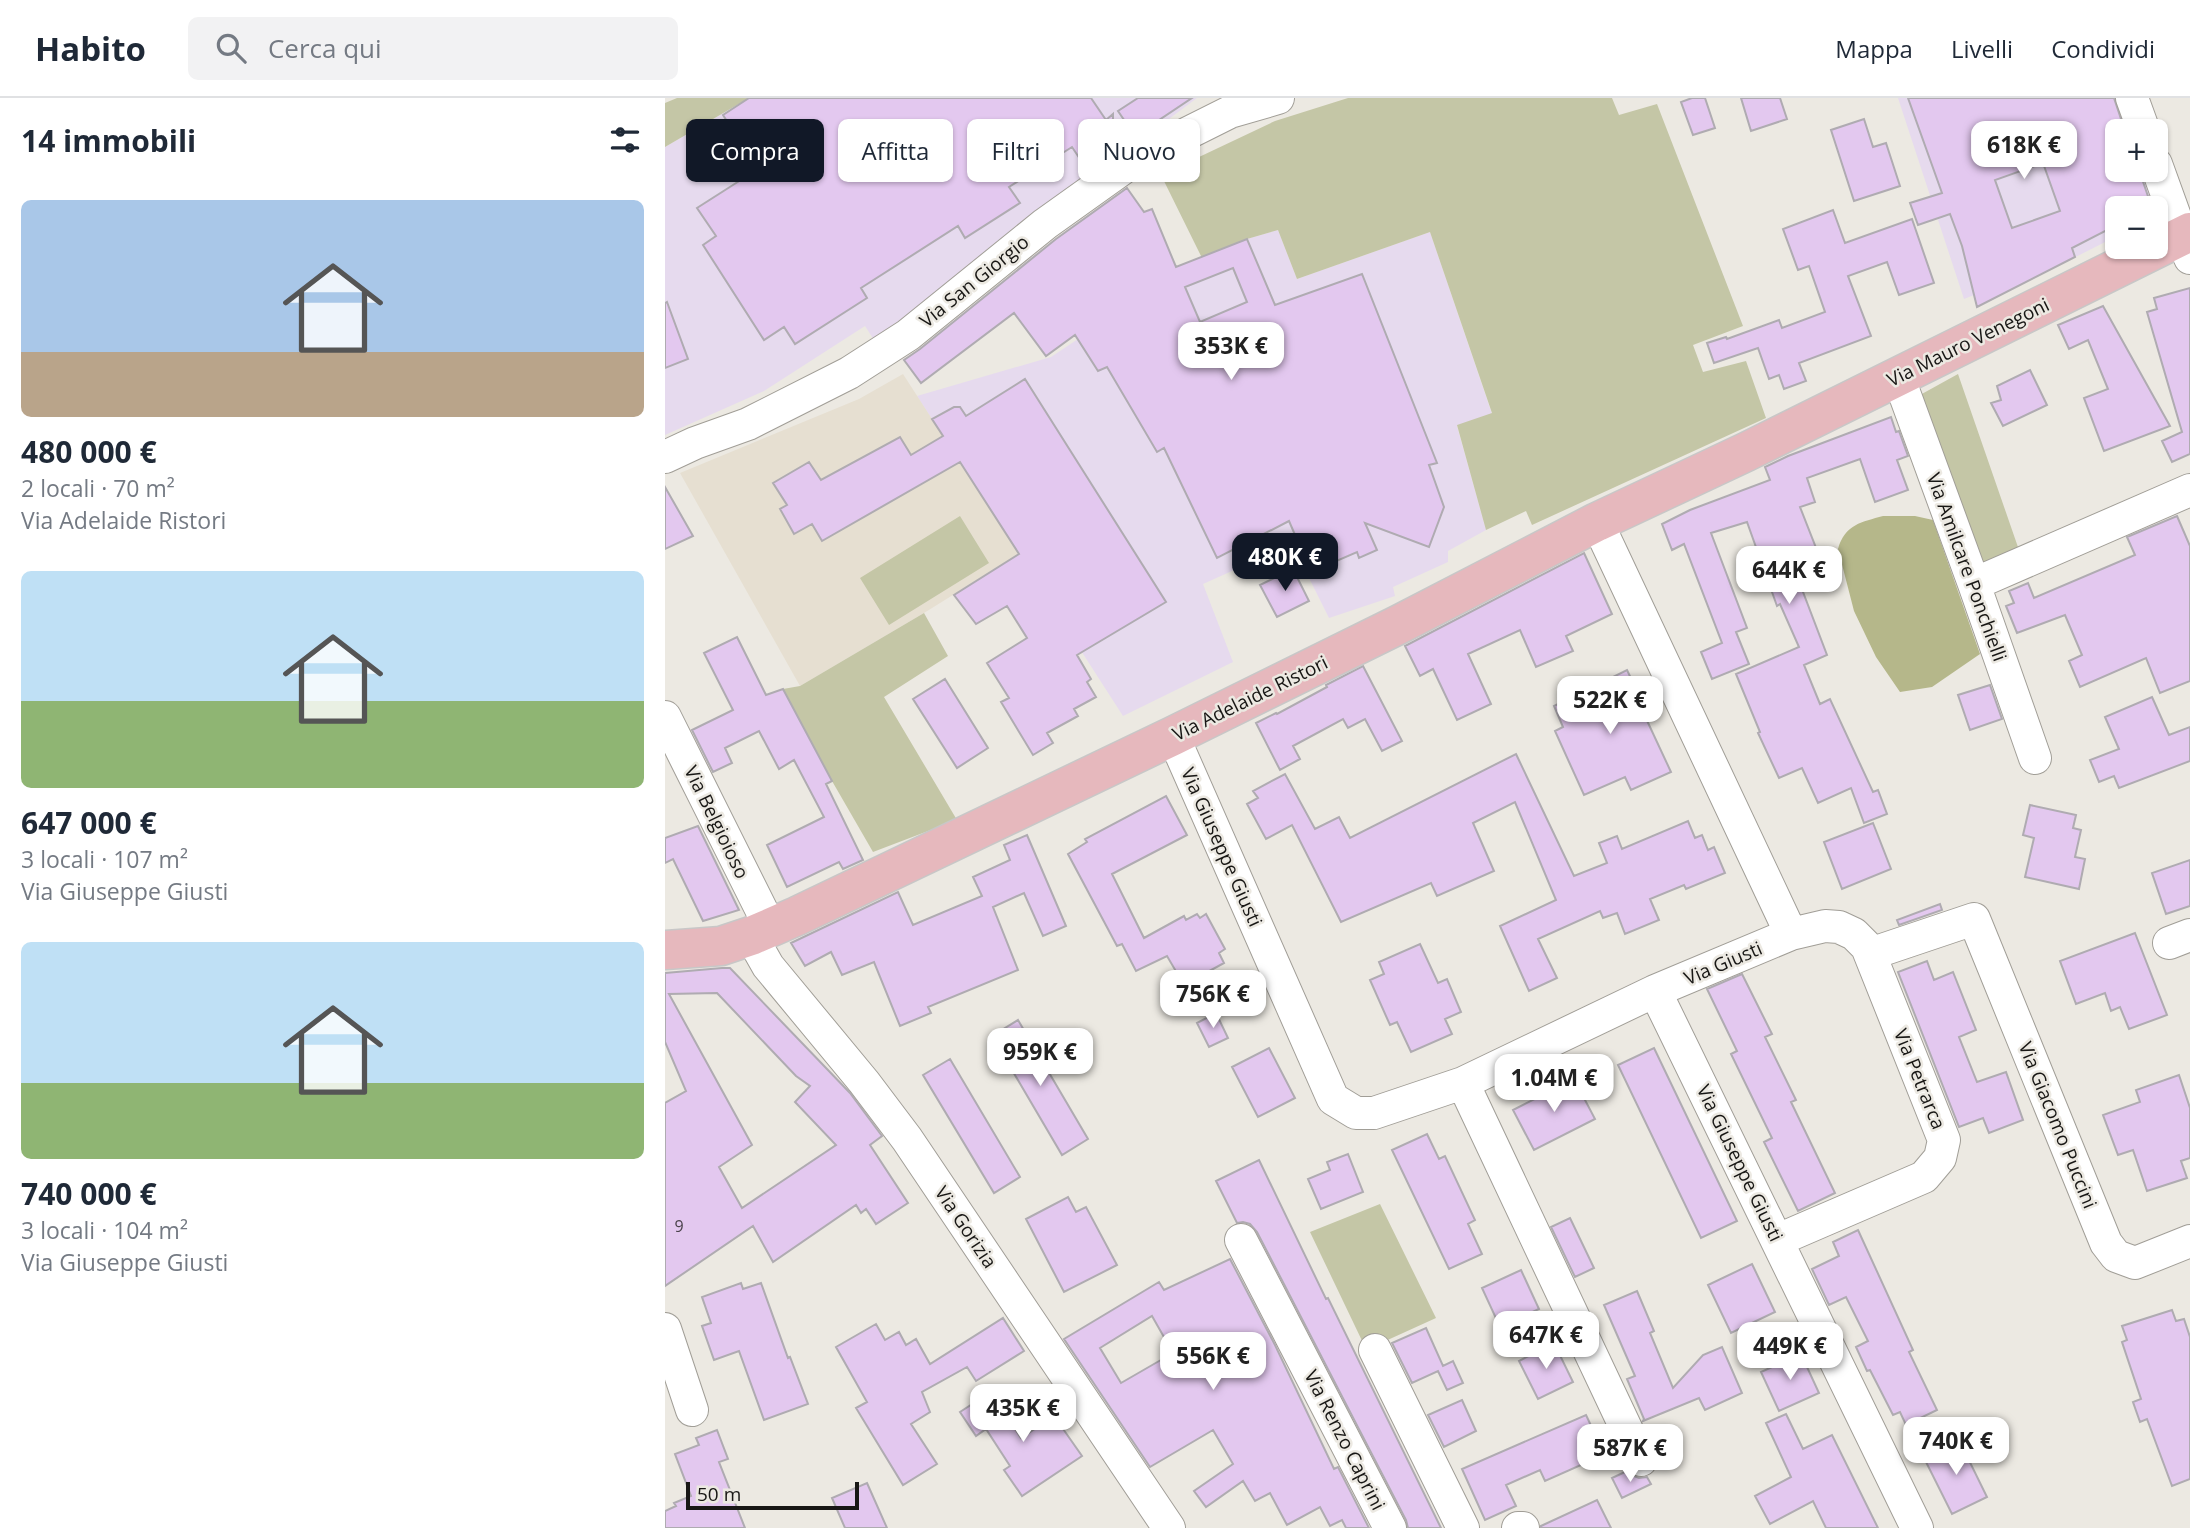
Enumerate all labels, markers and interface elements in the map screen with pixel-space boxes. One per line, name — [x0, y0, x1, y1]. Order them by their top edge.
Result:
search box — [188, 17, 678, 80]
text: Habito — [35, 26, 146, 71]
icon: search — [212, 29, 250, 67]
text: Cerca qui — [268, 30, 382, 66]
text: Mappa — [1835, 32, 1913, 65]
text: Livelli — [1951, 32, 2013, 65]
text: Condividi — [2051, 32, 2155, 65]
chip: Compra — [686, 119, 824, 182]
chip: Affitta — [838, 119, 953, 182]
chip: Filtri — [967, 119, 1064, 182]
chip: Nuovo — [1078, 119, 1200, 182]
map controls — [2105, 119, 2168, 259]
button: + — [2105, 119, 2168, 182]
text: 14 immobili — [21, 120, 196, 161]
icon: filters — [606, 121, 644, 159]
pin: 618K € — [1967, 122, 2081, 181]
text: 618K € — [1987, 128, 2061, 160]
button: − — [2105, 196, 2168, 259]
street label: Via San Giorgio — [914, 229, 1034, 333]
icon: home — [270, 245, 396, 371]
street label: Via Mauro Venegoni — [1883, 291, 2053, 393]
pin: 353K € — [1174, 322, 1288, 382]
text: 353K € — [1194, 329, 1268, 361]
text: 480 000 € — [21, 431, 157, 472]
street label: Via Amilcare Ponchielli — [1921, 469, 2013, 665]
text: 2 locali · 70 m² — [21, 472, 175, 504]
text: Via Adelaide Ristori — [21, 504, 226, 536]
pin: 480K € — [1228, 533, 1342, 593]
text: 480K € — [1248, 540, 1322, 572]
pin: 644K € — [1732, 546, 1846, 606]
text: 644K € — [1752, 553, 1826, 585]
icon: home — [270, 616, 396, 742]
street label: Via Adelaide Ristori — [1168, 649, 1332, 747]
pin: 522K € — [1553, 676, 1667, 736]
text: 522K € — [1573, 683, 1647, 715]
street label: Via Belgioioso — [678, 761, 756, 883]
street label: Via Giuseppe Giusti — [1175, 763, 1269, 931]
text: 647 000 € — [21, 802, 157, 843]
text: 3 locali · 107 m² — [21, 843, 188, 875]
text: Via Giuseppe Giusti — [21, 875, 228, 907]
street label: Via Giusti — [1680, 935, 1766, 991]
pin: 756K € — [1156, 970, 1270, 1030]
text: 756K € — [1176, 977, 1250, 1009]
icon: home — [270, 987, 396, 1113]
street label: Via Petrarca — [1888, 1025, 1952, 1133]
pin: 959K € — [983, 1028, 1097, 1088]
text: 959K € — [1003, 1035, 1077, 1067]
street label: Via Giacomo Puccini — [2013, 1038, 2103, 1212]
pin: 1.04M € — [1489, 1054, 1619, 1114]
text: 1.04M € — [1511, 1061, 1597, 1093]
street label: Via Giuseppe Giusti — [1691, 1080, 1789, 1246]
text: 740 000 € — [21, 1173, 157, 1214]
street label: Via Gorizia — [929, 1181, 1003, 1273]
text: 3 locali · 104 m² — [21, 1214, 188, 1246]
house number: 9 — [674, 1215, 684, 1237]
text: Via Giuseppe Giusti — [21, 1246, 228, 1278]
pin: 647K € — [1489, 1312, 1603, 1371]
text: 647K € — [1509, 1318, 1583, 1350]
pin: 449K € — [1733, 1322, 1847, 1382]
text: 449K € — [1753, 1329, 1827, 1361]
pin: 556K € — [1156, 1332, 1270, 1392]
text: 556K € — [1176, 1339, 1250, 1371]
street label: Via Renzo Caprini — [1298, 1365, 1392, 1515]
pin: 435K € — [966, 1384, 1080, 1444]
text: 435K € — [986, 1391, 1060, 1423]
pin: 740K € — [1899, 1418, 2013, 1477]
pin: 587K € — [1573, 1424, 1687, 1484]
text: 740K € — [1919, 1424, 1993, 1456]
text: 587K € — [1593, 1431, 1667, 1463]
scale bar — [686, 1479, 859, 1511]
text: 50 m — [697, 1481, 741, 1507]

